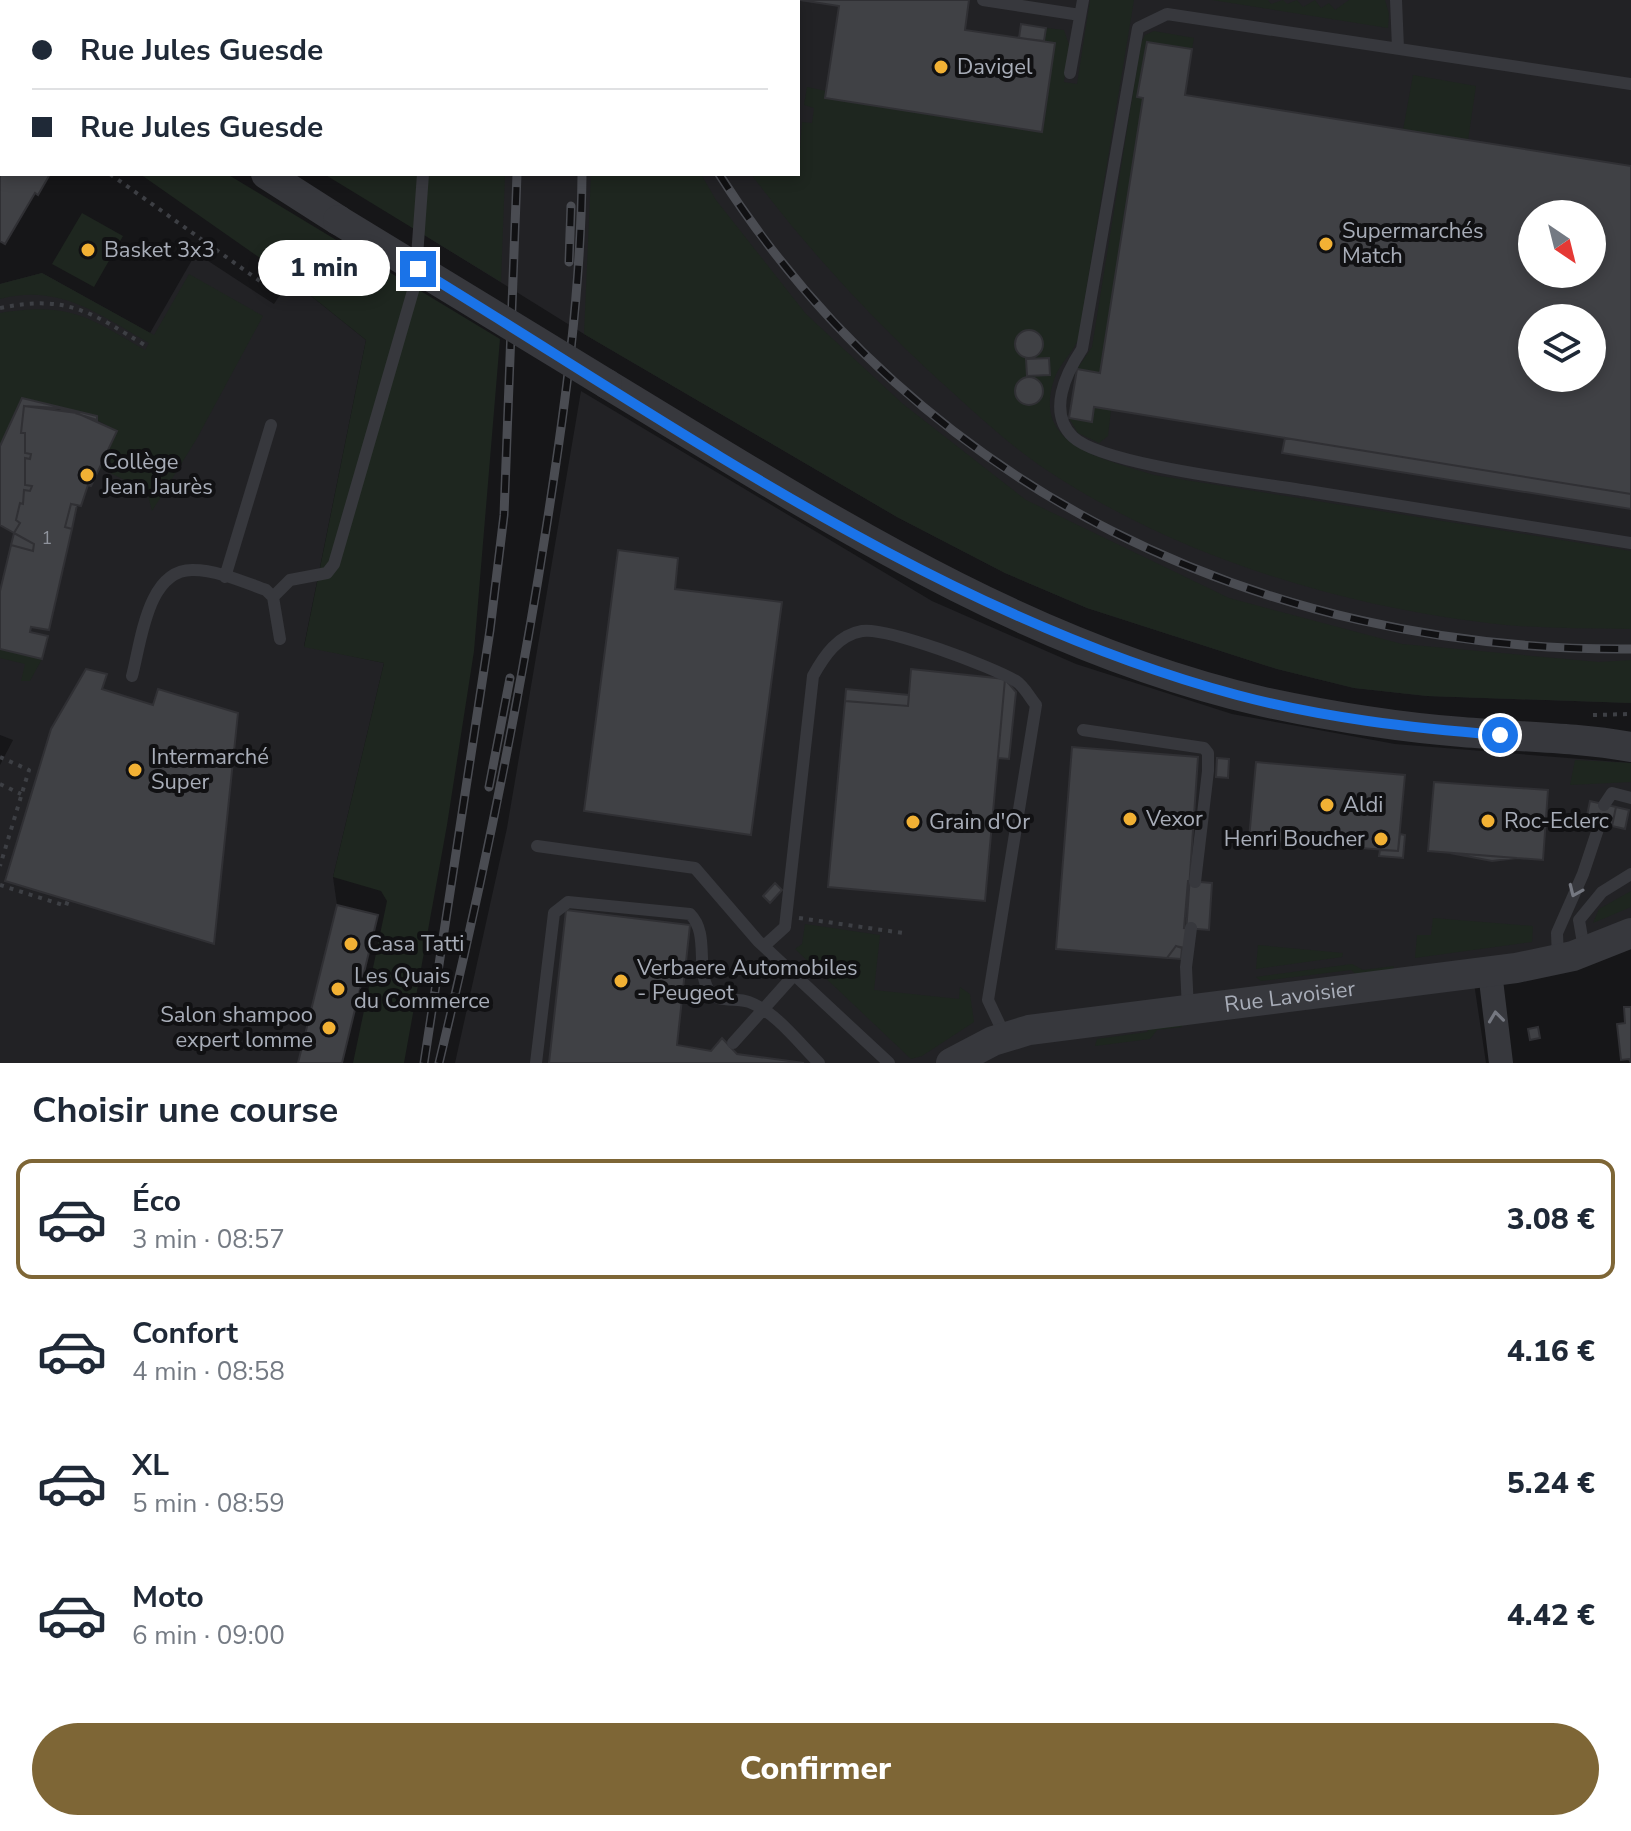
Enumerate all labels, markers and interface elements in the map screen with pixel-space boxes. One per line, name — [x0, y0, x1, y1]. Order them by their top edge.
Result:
text: Rue Jules Guesde — [80, 30, 323, 71]
place label: Davigel — [957, 52, 1033, 82]
marker: Davigel — [932, 58, 950, 76]
text: Rue Jules Guesde — [80, 107, 323, 148]
north arrow — [1518, 200, 1606, 288]
map controls — [1518, 200, 1606, 392]
place label: Supermarchés Match — [1342, 216, 1483, 271]
place label: Basket 3x3 — [104, 235, 215, 265]
marker: Supermarchés Match — [1317, 235, 1335, 253]
marker: Basket 3x3 — [79, 241, 97, 259]
callout: 1 min — [258, 241, 390, 297]
text: 1 min — [290, 250, 358, 285]
route end — [400, 251, 436, 287]
button: layers — [1518, 304, 1606, 392]
place label: Collège Jean Jaurès — [102, 447, 213, 502]
marker: Collège Jean Jaurès — [78, 466, 96, 484]
house number: 1 — [42, 526, 52, 550]
route start — [1482, 717, 1518, 753]
place label: Intermarché Super — [151, 742, 269, 797]
marker: Intermarché Super — [126, 761, 144, 779]
place label: Aldi — [1343, 790, 1383, 820]
marker: Aldi — [1318, 796, 1336, 814]
place label: Vexor — [1145, 804, 1203, 834]
place label: Roc-Eclerc — [1504, 806, 1609, 836]
place label: Grain d'Or — [929, 807, 1030, 837]
marker: Vexor — [1121, 810, 1139, 828]
marker: Roc-Eclerc — [1479, 812, 1497, 830]
marker: Grain d'Or — [904, 813, 922, 831]
place label: Henri Boucher — [1224, 824, 1365, 854]
marker: Henri Boucher — [1372, 830, 1390, 848]
one-way arrow — [1569, 883, 1585, 897]
place label: Casa Tatti — [367, 929, 464, 959]
marker: Casa Tatti — [342, 935, 360, 953]
place label: Verbaere Automobiles - Peugeot — [636, 953, 858, 1008]
place label: Les Quais du Commerce — [354, 961, 490, 1016]
marker: Verbaere Automobiles - Peugeot — [612, 972, 630, 990]
street label: Rue Lavoisier — [1223, 974, 1357, 1020]
marker: Les Quais du Commerce — [329, 980, 347, 998]
place label: Salon shampoo expert lomme — [160, 1000, 313, 1055]
one-way arrow — [1487, 1010, 1504, 1023]
marker: Salon shampoo expert lomme — [320, 1019, 338, 1037]
text: Choisir une course — [32, 1086, 338, 1135]
text: Éco — [132, 1181, 181, 1222]
icon: car — [36, 1183, 108, 1255]
text: 3.08 € — [1507, 1199, 1595, 1240]
text: 3 min · 08:57 — [132, 1222, 285, 1257]
text: Confort — [132, 1313, 238, 1354]
icon: car — [36, 1315, 108, 1387]
text: 4.16 € — [1507, 1331, 1595, 1372]
text: 4 min · 08:58 — [132, 1354, 285, 1389]
text: XL — [132, 1445, 169, 1486]
icon: car — [36, 1447, 108, 1519]
text: 5.24 € — [1507, 1463, 1595, 1504]
text: 5 min · 08:59 — [132, 1486, 285, 1521]
text: Moto — [132, 1577, 204, 1618]
icon: car — [36, 1579, 108, 1651]
text: 4.42 € — [1507, 1595, 1595, 1636]
text: 6 min · 09:00 — [132, 1618, 285, 1653]
button: Confirmer — [32, 1723, 1599, 1815]

